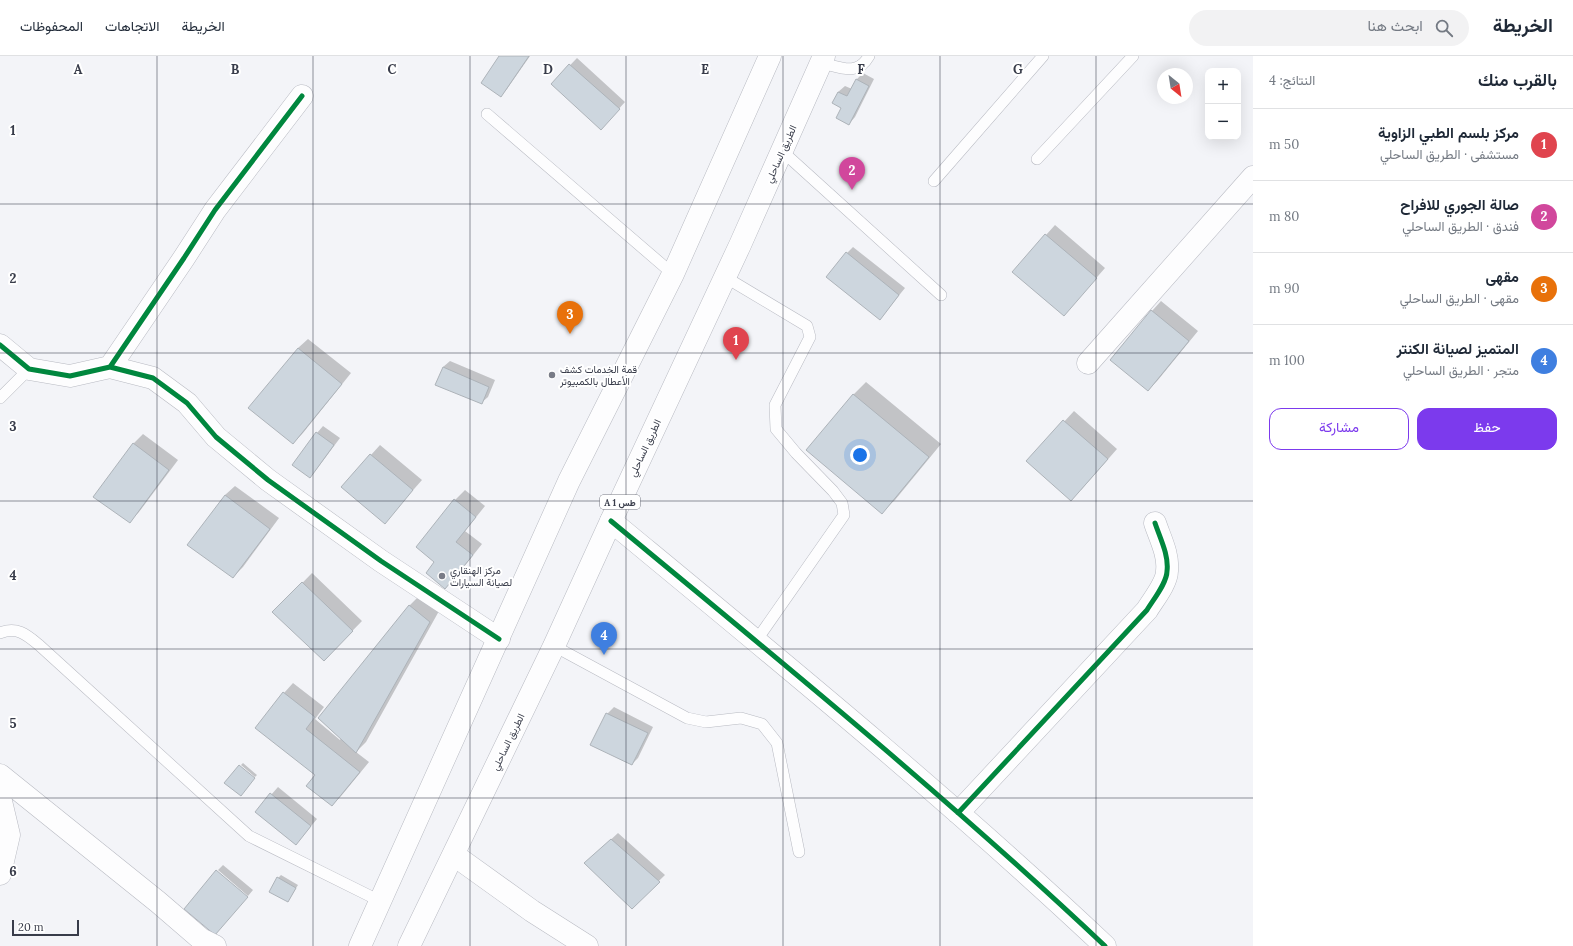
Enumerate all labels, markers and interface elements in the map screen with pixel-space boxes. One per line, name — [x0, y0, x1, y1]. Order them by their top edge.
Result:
search box — [1189, 10, 1469, 46]
text: الخريطة — [1493, 13, 1553, 37]
text: ابحث هنا — [1367, 16, 1423, 35]
text: المحفوظات — [20, 17, 83, 35]
text: الاتجاهات — [105, 17, 159, 35]
text: الخريطة — [181, 17, 225, 35]
icon: search — [1433, 17, 1455, 39]
text: A — [74, 61, 83, 78]
text: B — [231, 61, 240, 78]
text: C — [388, 61, 397, 78]
text: D — [543, 61, 553, 78]
text: E — [701, 61, 709, 78]
text: F — [857, 61, 865, 78]
text: G — [1013, 61, 1023, 78]
north arrow — [1157, 68, 1193, 104]
map controls — [1205, 68, 1241, 140]
button: + — [1205, 68, 1241, 104]
text: بالقرب منك — [1478, 69, 1557, 91]
text: النتائج: 4 — [1269, 72, 1315, 89]
button: − — [1205, 104, 1241, 140]
text: 1 — [10, 122, 16, 139]
street label: الطريق الساحلي — [762, 123, 801, 186]
text: مركز بلسم الطبي الزاوية — [1378, 123, 1519, 142]
text: 50 m — [1269, 136, 1299, 153]
text: 1 — [1541, 136, 1547, 153]
text: مستشفى · الطريق الساحلي — [1380, 146, 1519, 163]
pin: 2 — [839, 157, 865, 190]
text: صالة الجوري للافراح — [1400, 195, 1519, 214]
text: 80 m — [1269, 208, 1299, 225]
text: 2 — [1541, 208, 1547, 225]
text: فندق · الطريق الساحلي — [1402, 218, 1519, 235]
text: مقهى — [1485, 267, 1519, 286]
text: 2 — [10, 270, 17, 287]
text: 90 m — [1269, 280, 1300, 297]
text: 3 — [1540, 280, 1548, 297]
text: مقهى · الطريق الساحلي — [1400, 290, 1519, 307]
pin: 3 — [557, 301, 583, 334]
pin: 1 — [723, 327, 749, 360]
text: المتميز لصيانة الكنتر — [1396, 339, 1519, 358]
text: 100 m — [1269, 352, 1305, 369]
text: 4 — [1540, 352, 1548, 369]
text: متجر · الطريق الساحلي — [1403, 362, 1519, 379]
place label: قمة الخدمات كشف الأعطال بالكمبيوتر — [559, 363, 637, 388]
marker: قمة الخدمات كشف الأعطال بالكمبيوتر — [547, 370, 557, 380]
button: مشاركة — [1269, 408, 1409, 450]
button: حفظ — [1417, 408, 1557, 450]
street label: الطريق الساحلي — [626, 417, 666, 480]
text: 3 — [9, 418, 17, 435]
your location — [850, 445, 870, 465]
road number: A 1 طس — [600, 495, 640, 509]
place label: مركز الهنقاري لصيانة السيارات — [450, 564, 512, 589]
text: 4 — [9, 567, 17, 584]
marker: مركز الهنقاري لصيانة السيارات — [437, 571, 447, 581]
pin: 4 — [591, 622, 617, 655]
street label: الطريق الساحلي — [489, 711, 529, 774]
text: 5 — [9, 715, 17, 732]
text: 6 — [9, 863, 17, 880]
scale bar — [12, 918, 79, 937]
text: 20 m — [18, 920, 43, 934]

